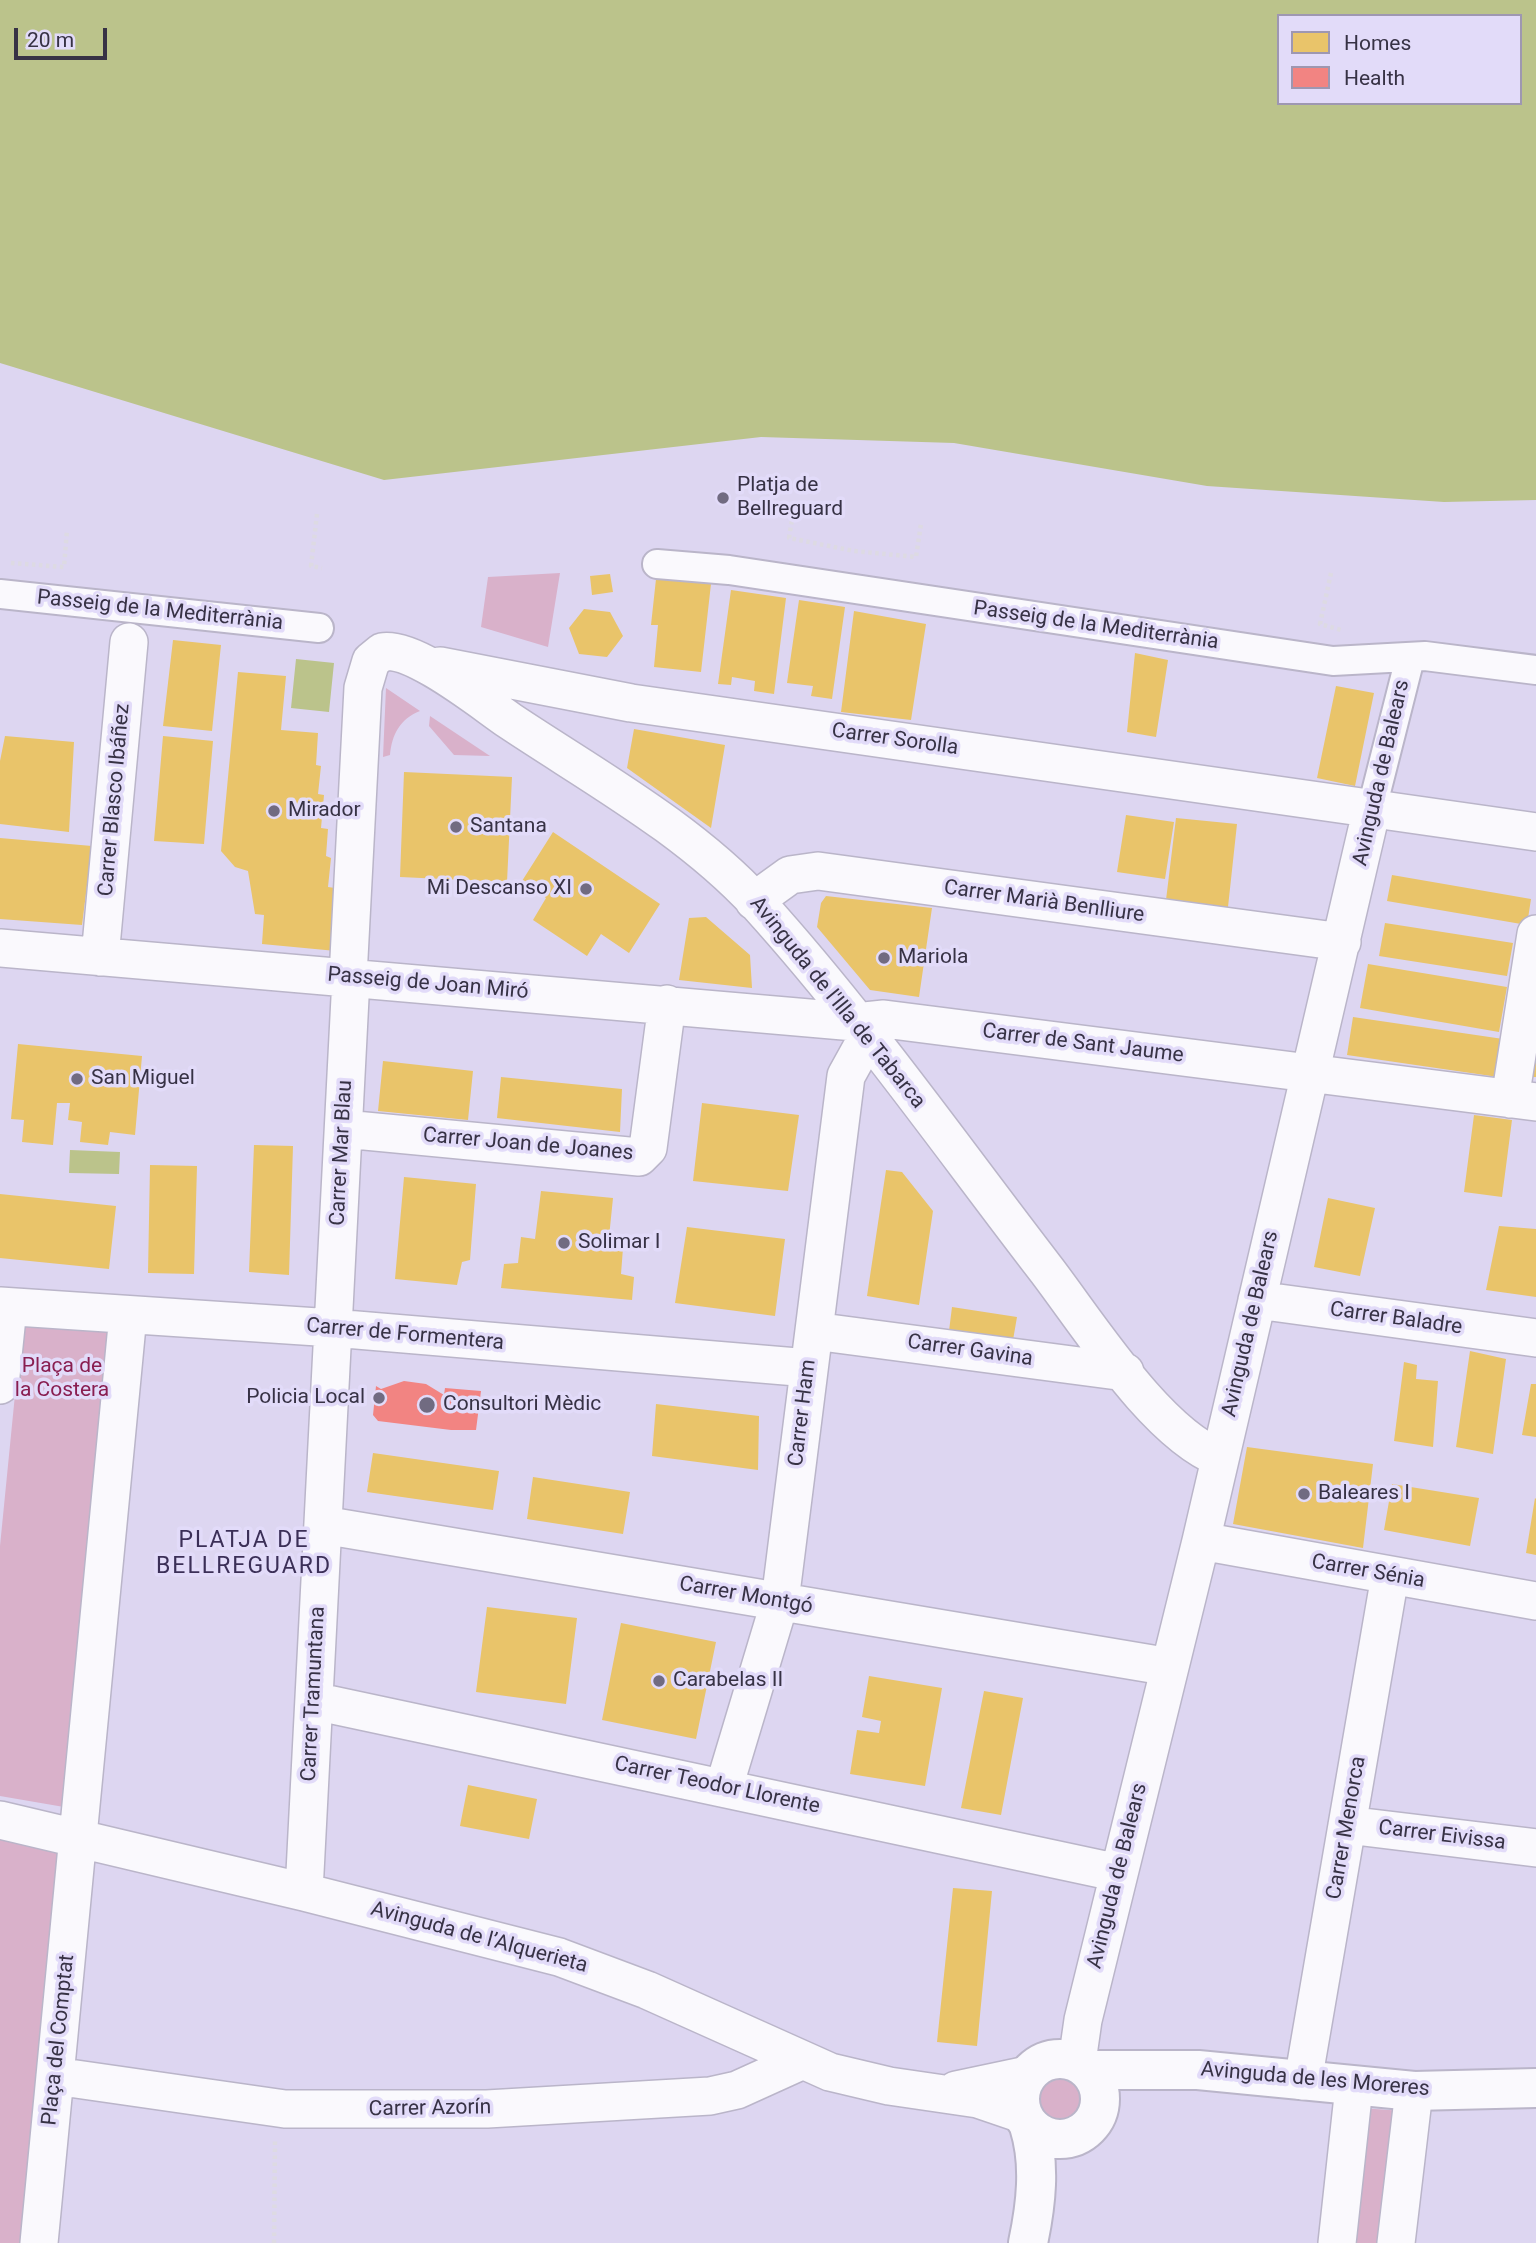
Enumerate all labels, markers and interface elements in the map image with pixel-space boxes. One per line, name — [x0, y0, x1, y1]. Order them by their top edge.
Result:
scale bar — [18, 14, 110, 58]
legend — [1277, 14, 1522, 105]
text: 20 m — [27, 28, 74, 52]
text: Homes — [1344, 31, 1411, 55]
text: Health — [1344, 66, 1405, 90]
place label: Platja de Bellreguard — [737, 473, 843, 523]
marker: Platja de Bellreguard — [715, 490, 731, 506]
street label: Passeig de la Mediterrània — [36, 586, 284, 636]
street label: Passeig de la Mediterrània — [972, 596, 1220, 656]
street label: Avinguda de Balears — [1348, 677, 1416, 869]
street label: Carrer Blasco Ibáñez — [94, 703, 136, 897]
street label: Carrer Sorolla — [830, 719, 960, 761]
place label: Mirador — [288, 798, 361, 824]
marker: Mirador — [266, 803, 282, 819]
place label: Santana — [470, 814, 547, 840]
marker: Santana — [448, 819, 464, 835]
street label: Carrer Marià Benlliure — [942, 875, 1146, 929]
place label: Mi Descanso XI — [427, 876, 572, 902]
marker: Mi Descanso XI — [578, 881, 594, 897]
street label: Avinguda de l'Illa de Tabarca — [744, 892, 930, 1114]
place label: Mariola — [898, 945, 968, 971]
marker: Mariola — [876, 950, 892, 966]
street label: Passeig de Joan Miró — [326, 963, 530, 1005]
street label: Carrer de Sant Jaume — [981, 1019, 1185, 1069]
place label: San Miguel — [91, 1066, 195, 1092]
marker: San Miguel — [69, 1071, 85, 1087]
street label: Carrer Mar Blau — [326, 1080, 358, 1226]
street label: Carrer Joan de Joanes — [422, 1123, 634, 1167]
street label: Avinguda de Balears — [1217, 1228, 1285, 1420]
place label: Solimar I — [578, 1230, 661, 1256]
marker: Solimar I — [556, 1235, 572, 1251]
street label: Carrer Baladre — [1328, 1297, 1464, 1341]
street label: Carrer de Formentera — [305, 1314, 505, 1356]
street label: Carrer Gavina — [906, 1330, 1034, 1372]
park label: Plaça de la Costera — [15, 1354, 109, 1404]
street label: Carrer Ham — [784, 1358, 822, 1468]
place label: Policia Local — [246, 1385, 365, 1411]
marker: Policia Local — [371, 1390, 387, 1406]
place label: Consultori Mèdic — [443, 1392, 601, 1418]
marker: Consultori Mèdic — [417, 1395, 437, 1415]
place label: Baleares I — [1318, 1481, 1410, 1507]
marker: Baleares I — [1296, 1486, 1312, 1502]
district label: PLATJA DE BELLREGUARD — [157, 1527, 331, 1581]
street label: Carrer Sénia — [1310, 1550, 1426, 1594]
street label: Carrer Montgó — [677, 1572, 815, 1620]
street label: Carrer Tramuntana — [297, 1606, 331, 1782]
place label: Carabelas II — [673, 1668, 783, 1694]
marker: Carabelas II — [651, 1673, 667, 1689]
street label: Carrer Teodor Llorente — [612, 1752, 822, 1820]
street label: Carrer Menorca — [1322, 1754, 1372, 1902]
street label: Avinguda de Balears — [1083, 1781, 1153, 1971]
street label: Carrer Eivissa — [1377, 1816, 1507, 1856]
street label: Avinguda de l’Alquerieta — [368, 1897, 590, 1979]
street label: Plaça del Comptat — [37, 1953, 81, 2127]
street label: Avinguda de les Moreres — [1200, 2057, 1430, 2103]
street label: Carrer Azorín — [369, 2095, 491, 2123]

